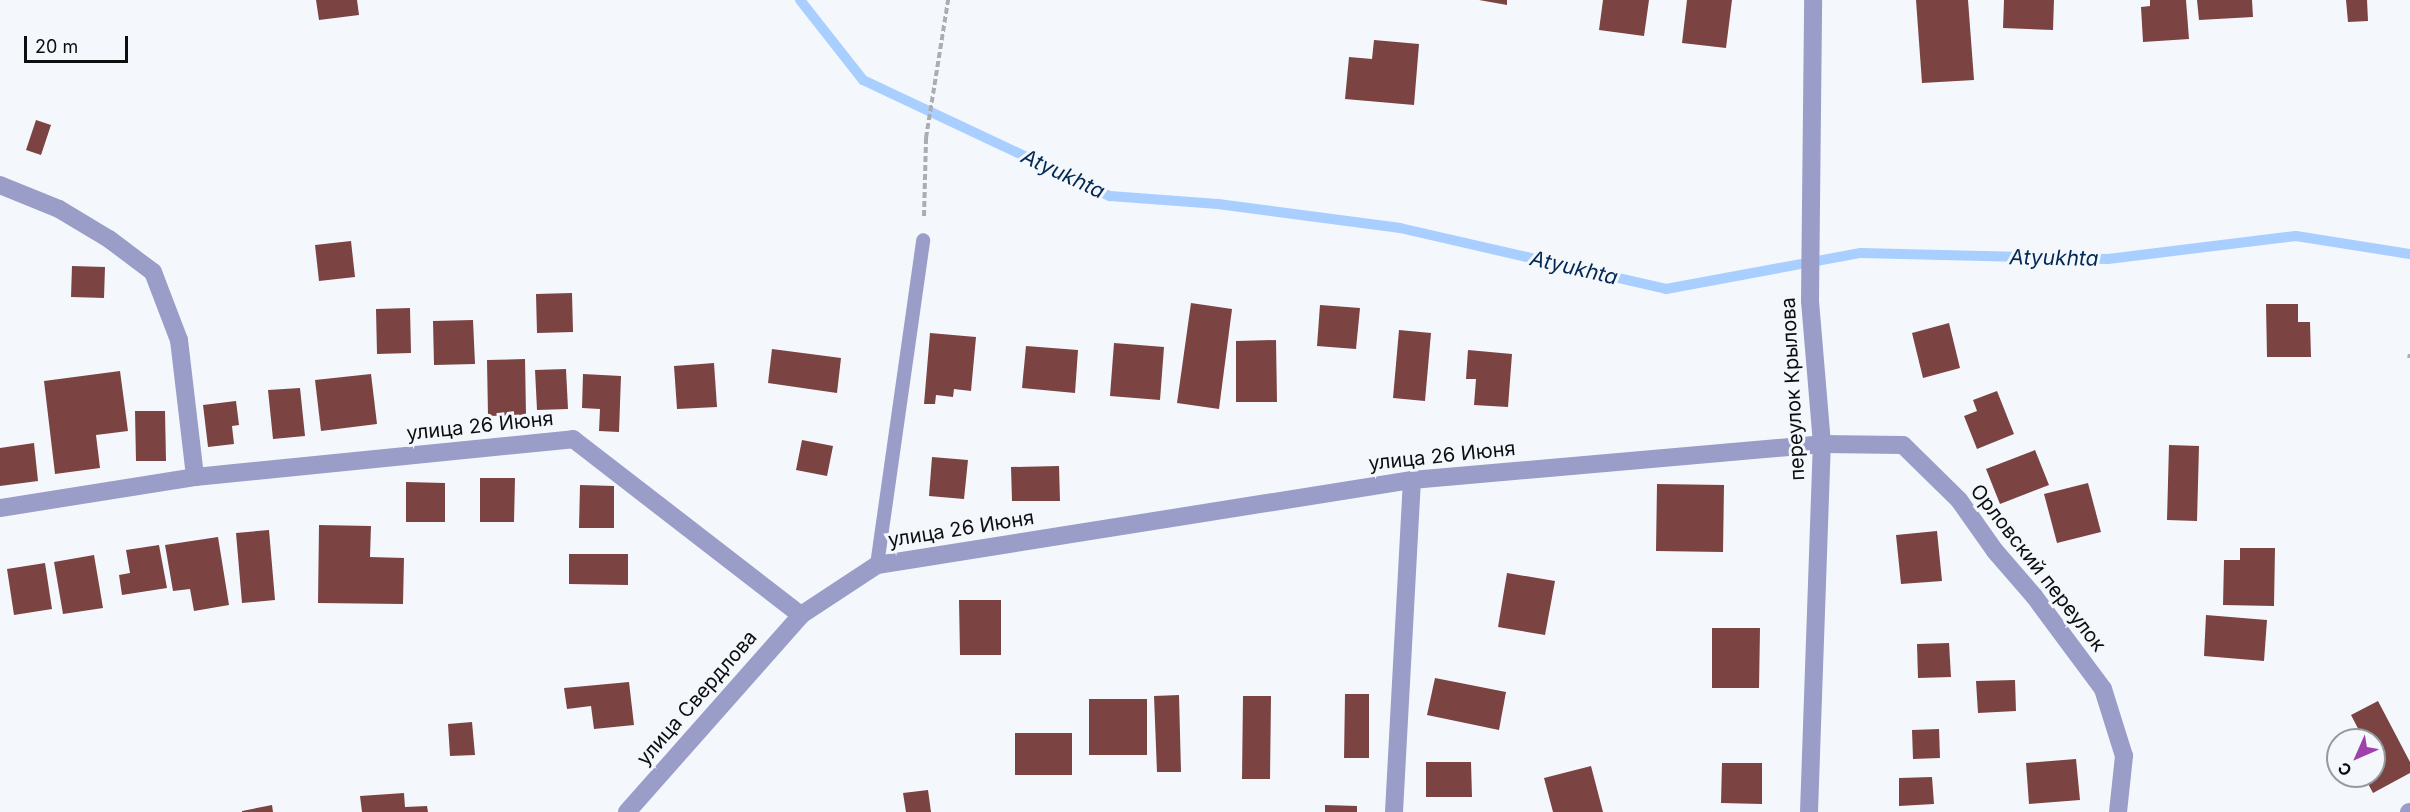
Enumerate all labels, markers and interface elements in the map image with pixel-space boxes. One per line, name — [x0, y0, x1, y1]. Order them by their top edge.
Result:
scale bar — [27, 24, 130, 62]
text: 20 m — [35, 36, 78, 57]
water label: Atyukhta — [1017, 144, 1109, 204]
water label: Atyukhta — [2009, 245, 2099, 271]
water label: Atyukhta — [1528, 246, 1620, 290]
street label: переулок Крылова — [1776, 297, 1810, 481]
street label: улица 26 Июня — [405, 406, 555, 446]
street label: улица 26 Июня — [1367, 436, 1517, 476]
street label: Орловский переулок — [1965, 480, 2111, 656]
street label: улица 26 Июня — [886, 506, 1036, 552]
street label: улица Свердлова — [632, 626, 762, 770]
north arrow — [2326, 728, 2386, 788]
text: С — [2333, 758, 2356, 781]

